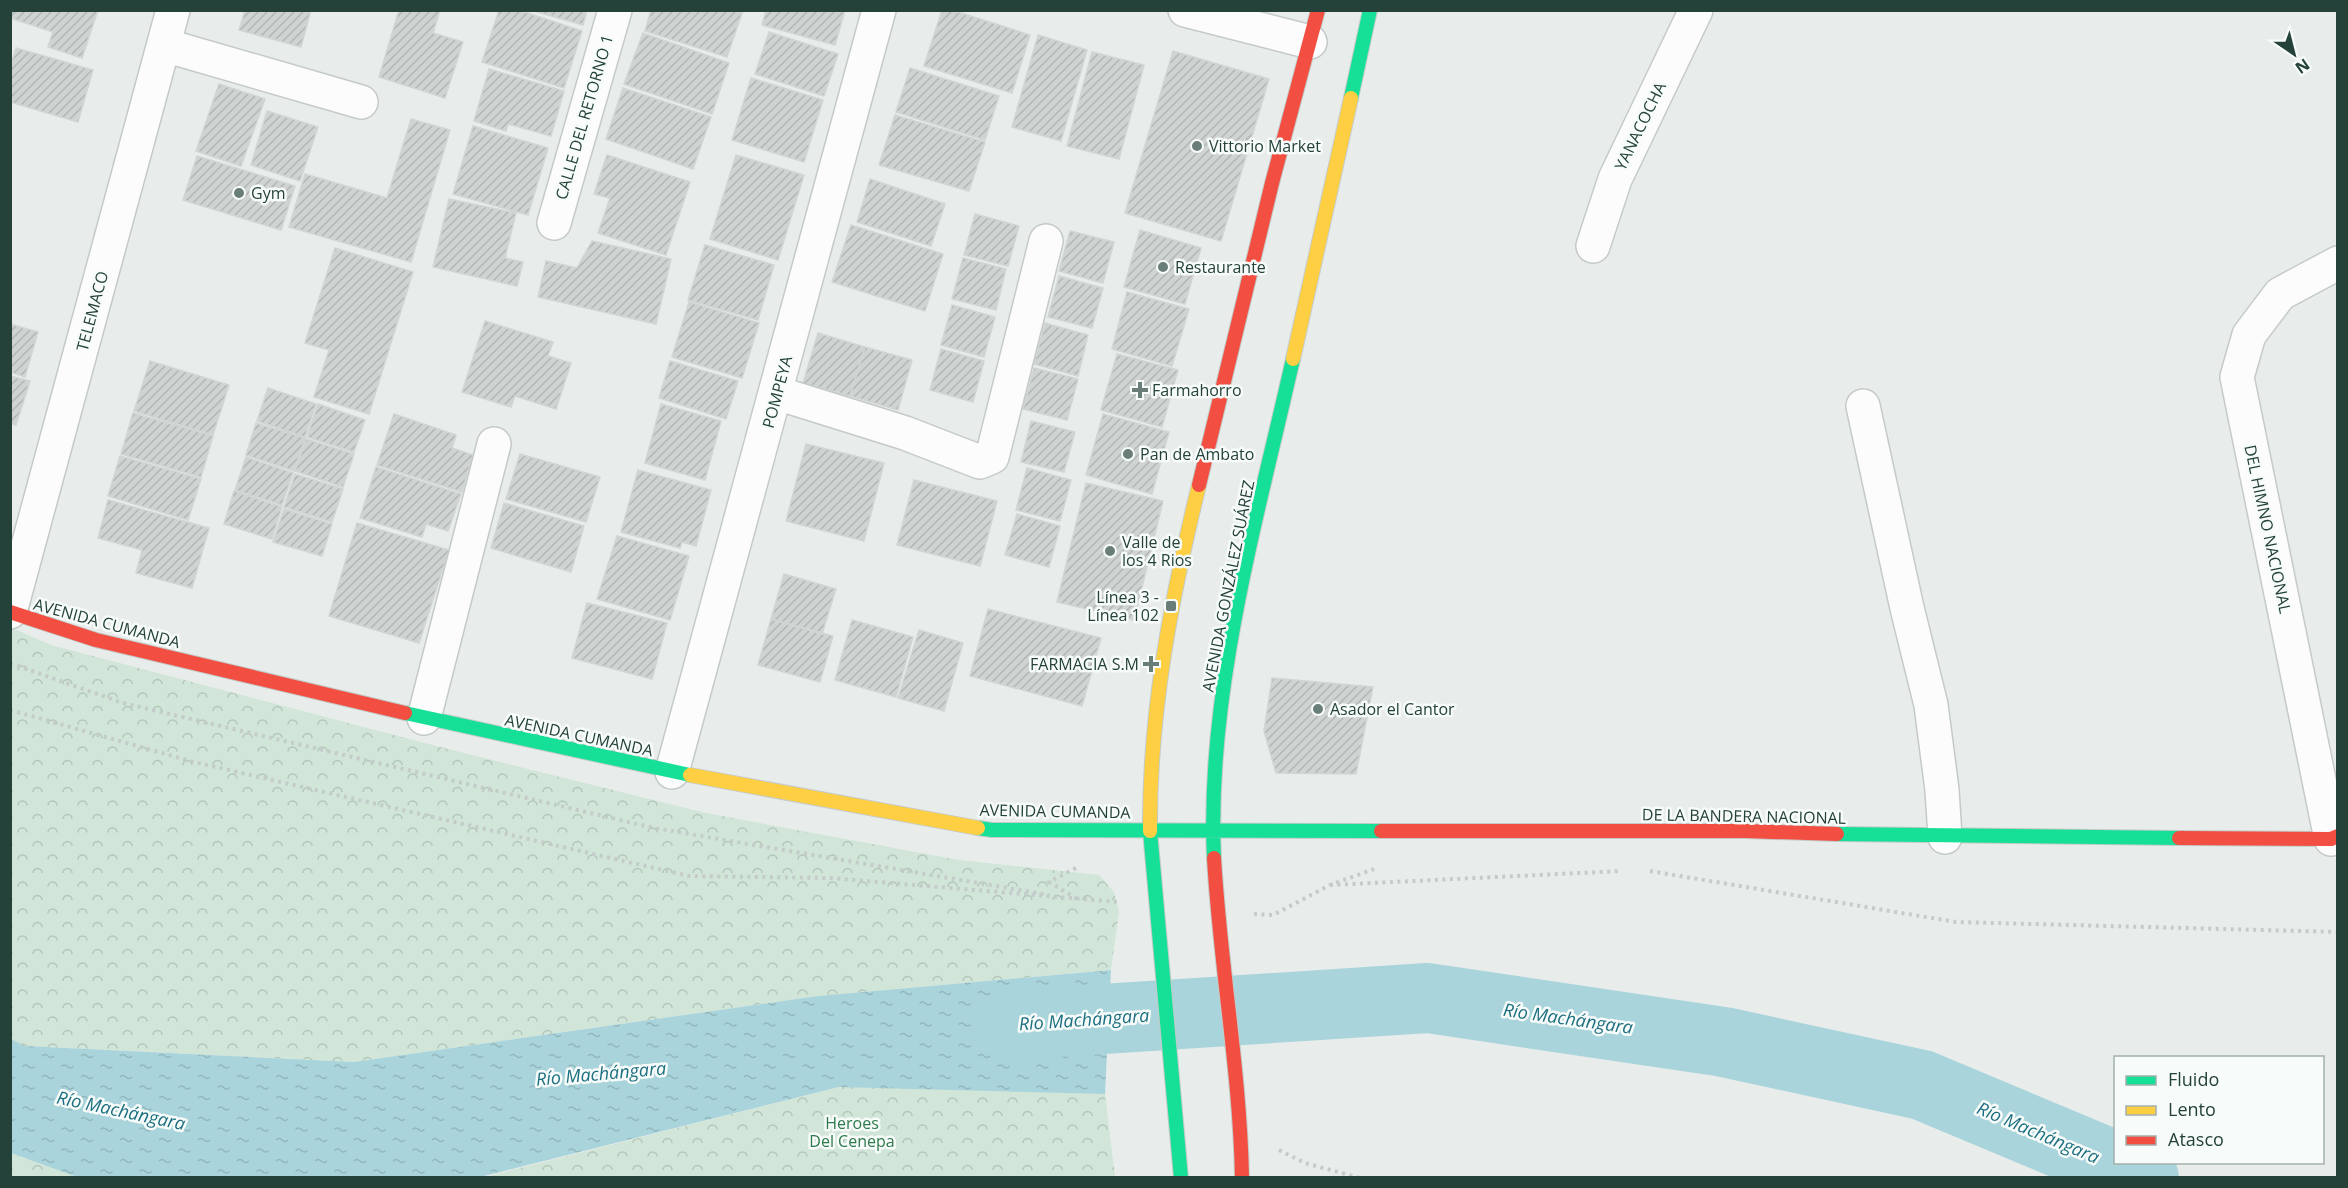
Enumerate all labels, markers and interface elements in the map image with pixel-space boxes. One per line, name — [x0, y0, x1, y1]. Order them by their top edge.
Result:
north arrow — [2264, 24, 2324, 84]
street label: CALLE DEL RETORNO 1 — [550, 32, 618, 202]
text: N — [2291, 54, 2314, 79]
street label: YANACOCHA — [1609, 77, 1671, 174]
place label: Vittorio Market — [1209, 135, 1321, 157]
marker: Vittorio Market — [1190, 139, 1204, 153]
place label: Gym — [251, 182, 285, 204]
marker: Gym — [232, 186, 246, 200]
place label: Restaurante — [1175, 256, 1266, 278]
marker: Restaurante — [1156, 260, 1170, 274]
street label: TELEMACO — [71, 269, 113, 353]
street label: POMPEYA — [757, 353, 797, 431]
place label: Farmahorro — [1152, 379, 1242, 401]
marker: Farmahorro — [1133, 383, 1147, 397]
place label: Pan de Ambato — [1140, 443, 1254, 465]
street label: DEL HIMNO NACIONAL — [2239, 443, 2297, 615]
marker: Pan de Ambato — [1121, 447, 1135, 461]
street label: AVENIDA GONZÁLEZ SUÁREZ — [1197, 478, 1259, 694]
place label: Valle de los 4 Rios — [1122, 531, 1192, 571]
marker: Valle de los 4 Rios — [1103, 544, 1117, 558]
place label: Línea 3 - Línea 102 — [1087, 586, 1159, 626]
street label: AVENIDA CUMANDA — [31, 593, 184, 653]
marker: Línea 3 - Línea 102 — [1164, 599, 1178, 613]
place label: FARMACIA S.M — [1030, 653, 1139, 675]
marker: FARMACIA S.M — [1144, 657, 1158, 671]
place label: Asador el Cantor — [1330, 698, 1455, 720]
marker: Asador el Cantor — [1311, 702, 1325, 716]
street label: AVENIDA CUMANDA — [503, 709, 656, 762]
street label: AVENIDA CUMANDA — [979, 799, 1132, 823]
street label: DE LA BANDERA NACIONAL — [1642, 803, 1846, 829]
water label: Río Machángara — [1502, 997, 1635, 1039]
water label: Río Machángara — [1018, 1002, 1150, 1036]
water label: Río Machángara — [535, 1055, 667, 1091]
legend — [2114, 1056, 2324, 1164]
text: Fluido — [2168, 1067, 2219, 1091]
water label: Río Machángara — [55, 1085, 188, 1135]
water label: Río Machángara — [1974, 1095, 2103, 1169]
text: Lento — [2168, 1097, 2216, 1121]
park label: Heroes Del Cenepa — [809, 1112, 895, 1152]
text: Atasco — [2168, 1127, 2224, 1151]

